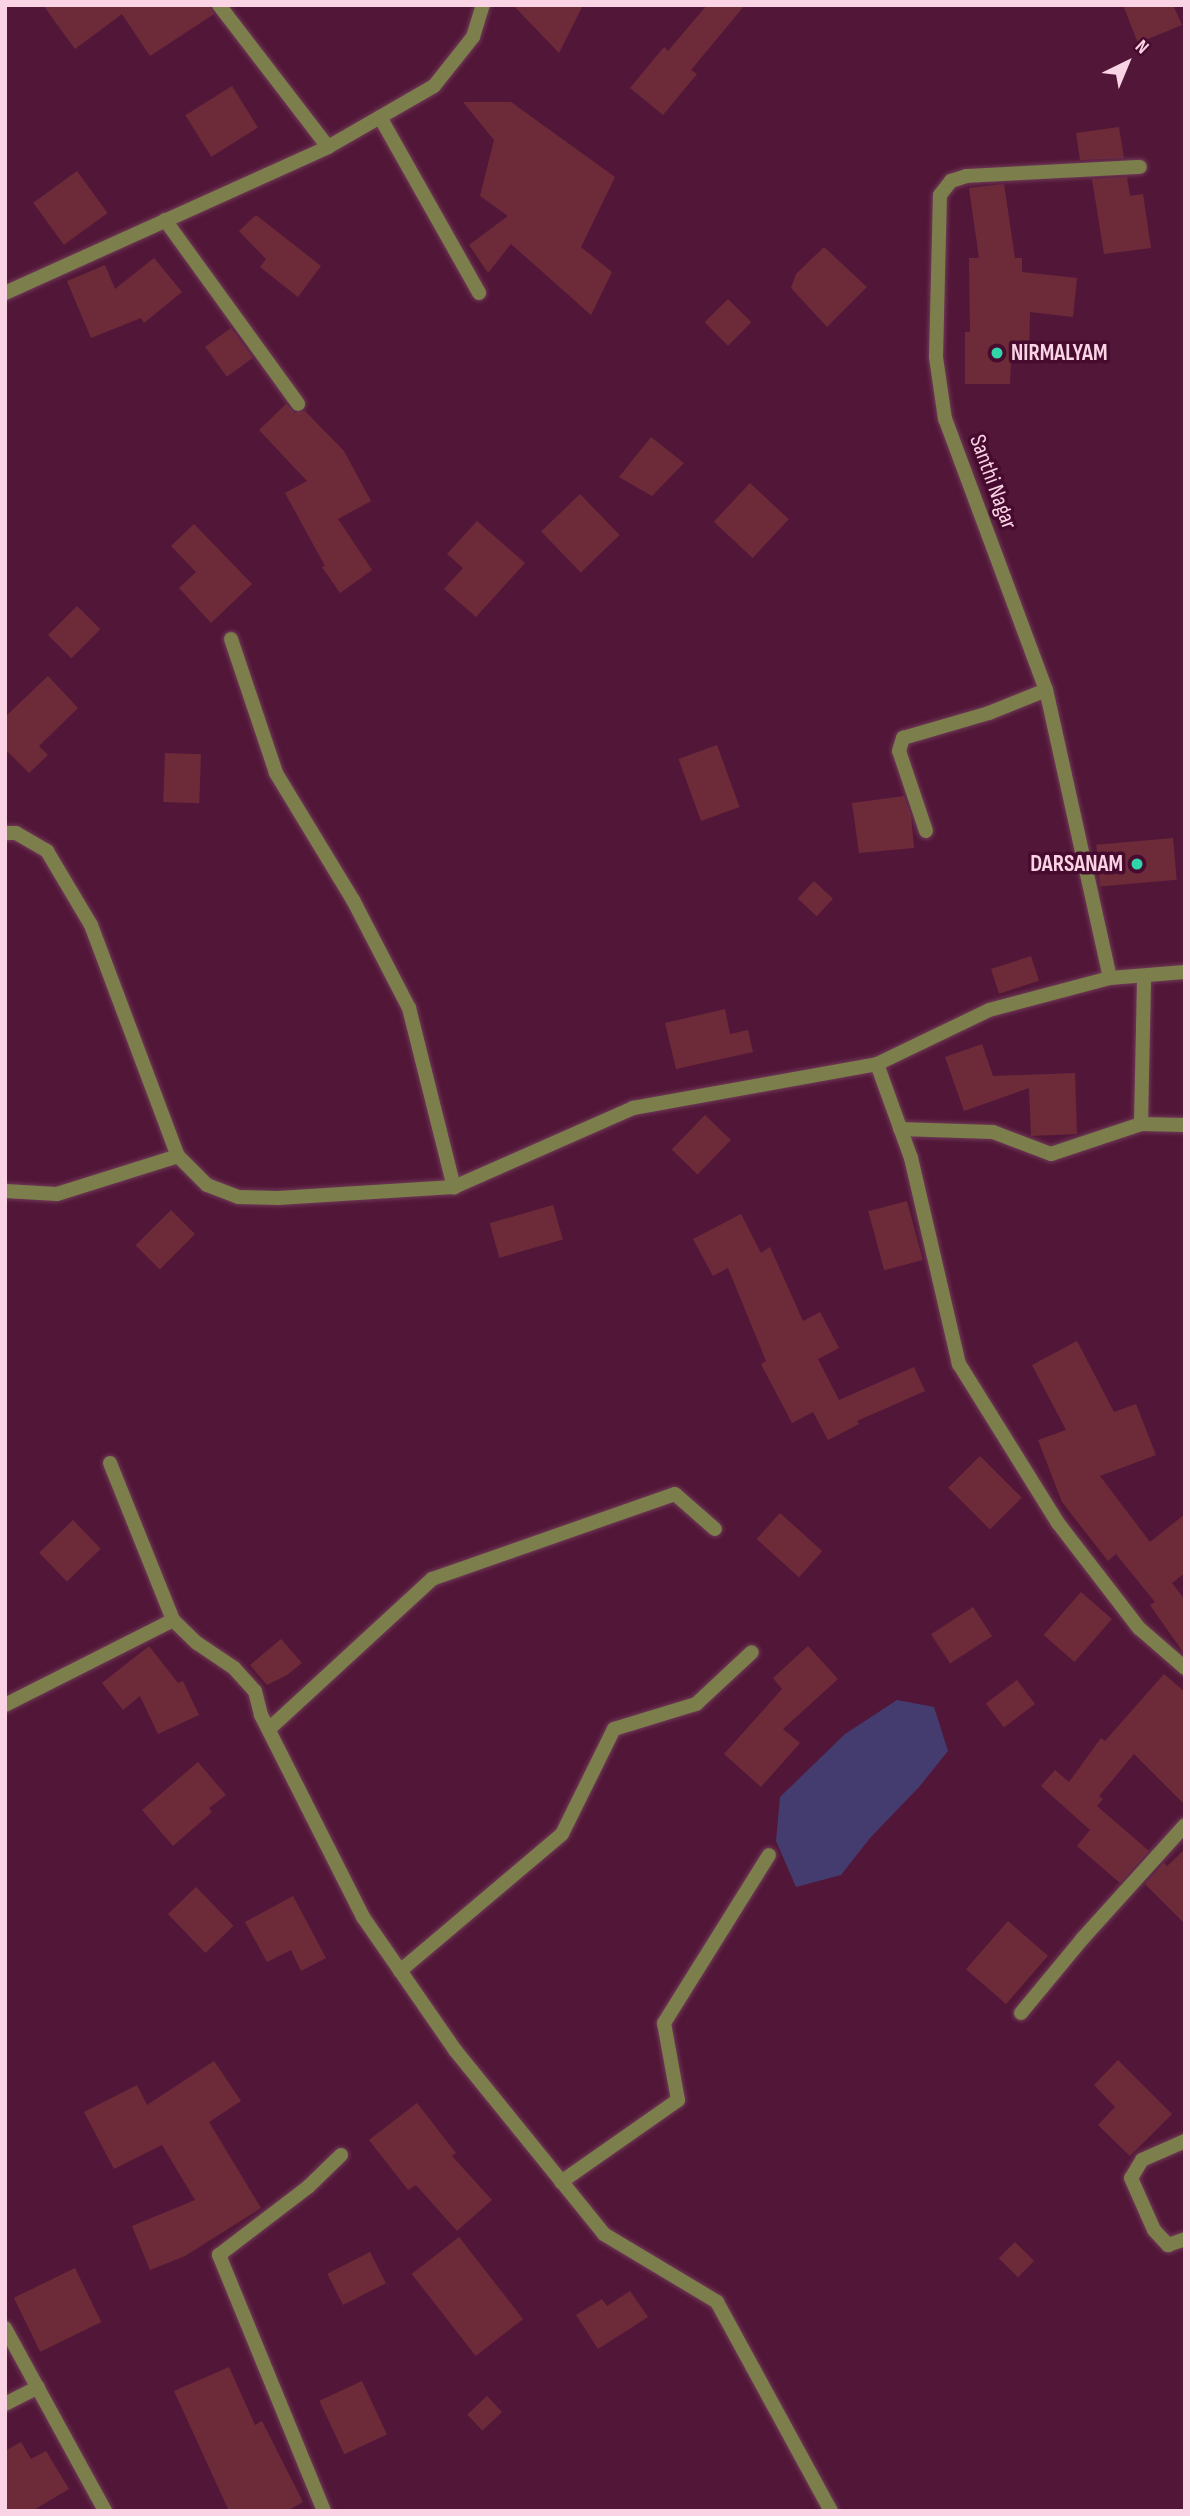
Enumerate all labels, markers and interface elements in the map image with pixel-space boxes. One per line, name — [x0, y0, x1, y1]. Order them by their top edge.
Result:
north arrow — [1092, 28, 1162, 98]
text: N — [1130, 35, 1153, 59]
place label: NIRMALYAM — [1011, 339, 1107, 367]
marker: NIRMALYAM — [989, 345, 1005, 361]
street label: Santhi Nagar — [963, 431, 1023, 533]
place label: DARSANAM — [1030, 850, 1123, 878]
marker: DARSANAM — [1129, 856, 1145, 872]

